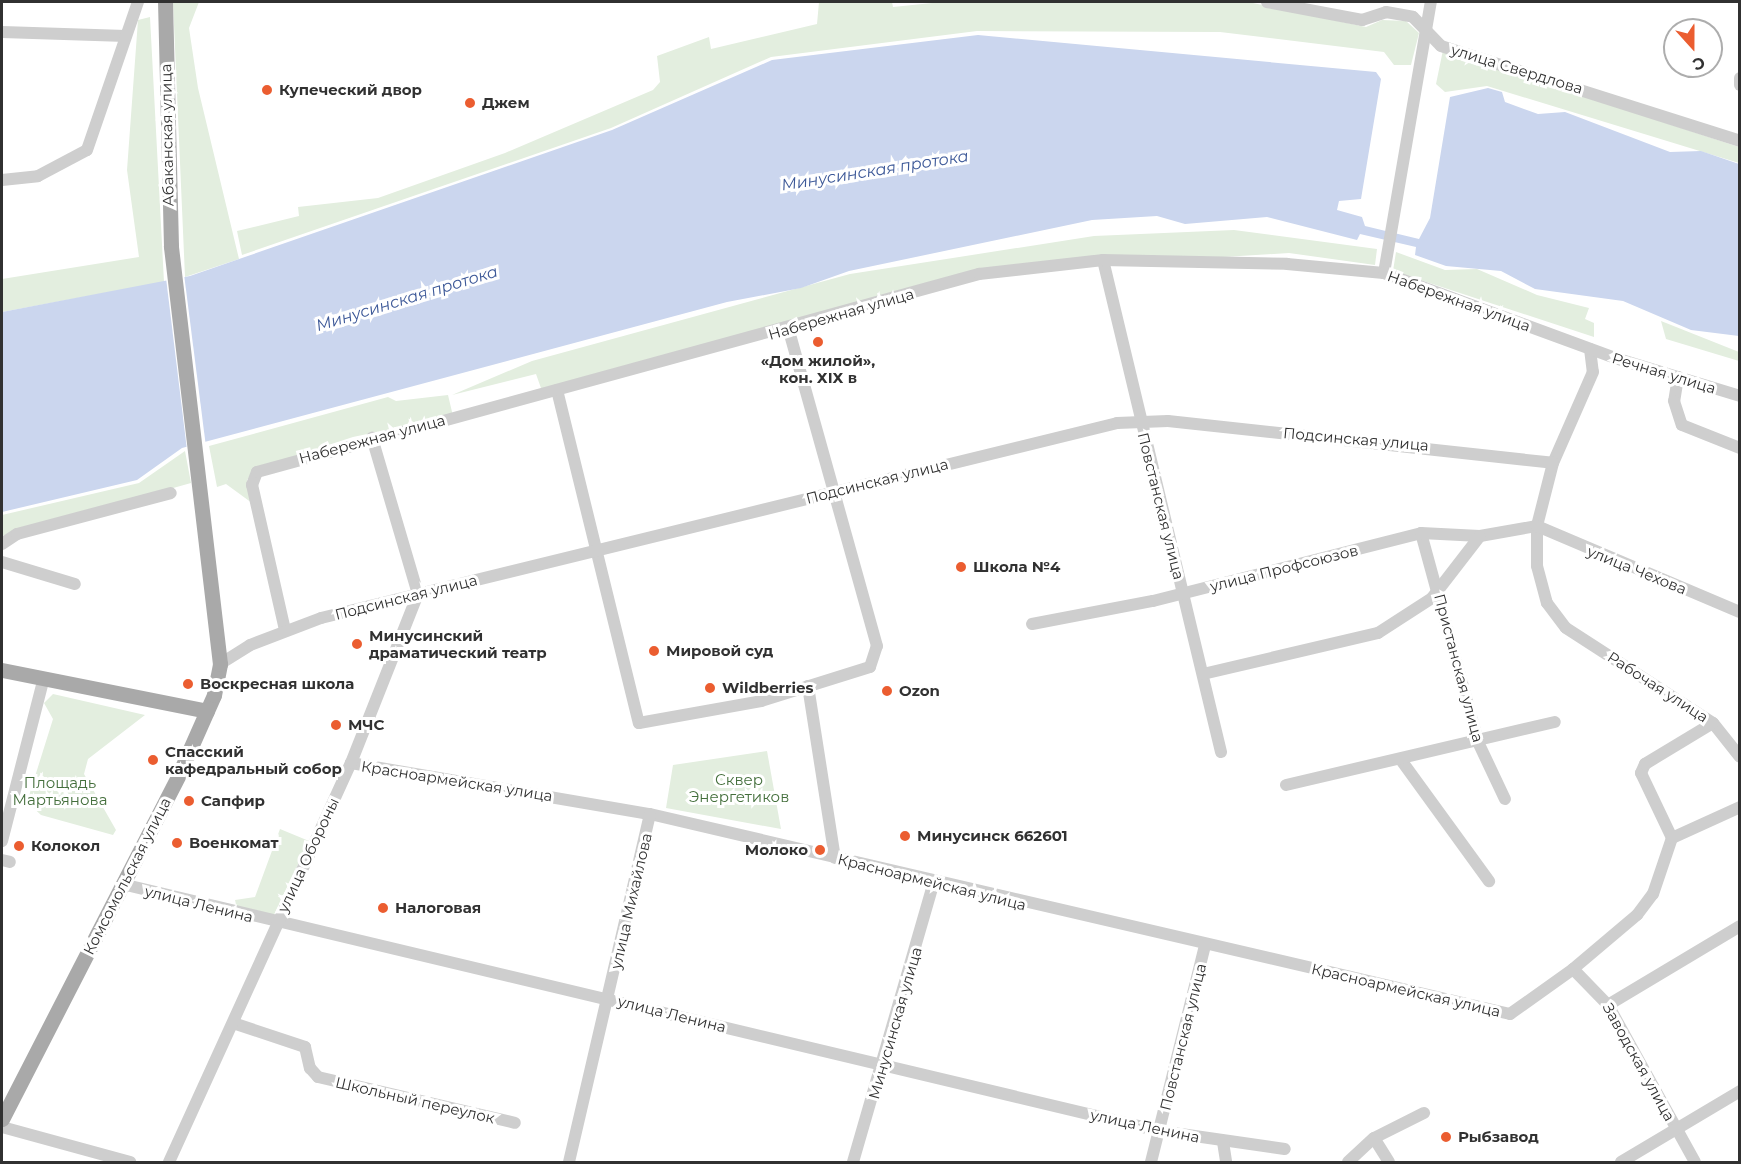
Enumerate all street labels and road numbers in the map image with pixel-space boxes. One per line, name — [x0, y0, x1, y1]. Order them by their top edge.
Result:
street label: улица Свердлова — [1449, 40, 1585, 98]
street label: Абаканская улица — [157, 64, 177, 206]
street label: Набережная улица — [1385, 267, 1533, 335]
street label: Набережная улица — [766, 285, 916, 343]
street label: Речная улица — [1610, 349, 1718, 397]
street label: Набережная улица — [297, 411, 447, 467]
street label: Подсинская улица — [1282, 424, 1430, 454]
street label: Повстанская улица — [1134, 431, 1188, 581]
street label: Подсинская улица — [804, 455, 950, 507]
street label: улица Профсоюзов — [1208, 541, 1360, 595]
street label: улица Чехова — [1585, 542, 1689, 598]
street label: Подсинская улица — [333, 571, 479, 623]
street label: Пристанская улица — [1431, 592, 1487, 744]
street label: Рабочая улица — [1604, 648, 1712, 726]
street label: Красноармейская улица — [360, 757, 554, 805]
street label: Комсомольская улица — [79, 794, 175, 958]
street label: улица Обороны — [273, 795, 343, 915]
street label: улица Михайлова — [607, 831, 655, 971]
street label: Красноармейская улица — [836, 850, 1028, 914]
street label: улица Ленина — [143, 882, 255, 926]
street label: Минусинская улица — [865, 945, 925, 1101]
street label: Красноармейская улица — [1310, 959, 1502, 1021]
street label: Повстанская улица — [1156, 962, 1210, 1112]
street label: улица Ленина — [616, 992, 728, 1036]
street label: Заводская улица — [1599, 1000, 1679, 1124]
street label: Школьный переулок — [334, 1073, 496, 1127]
street label: улица Ленина — [1089, 1106, 1201, 1146]

